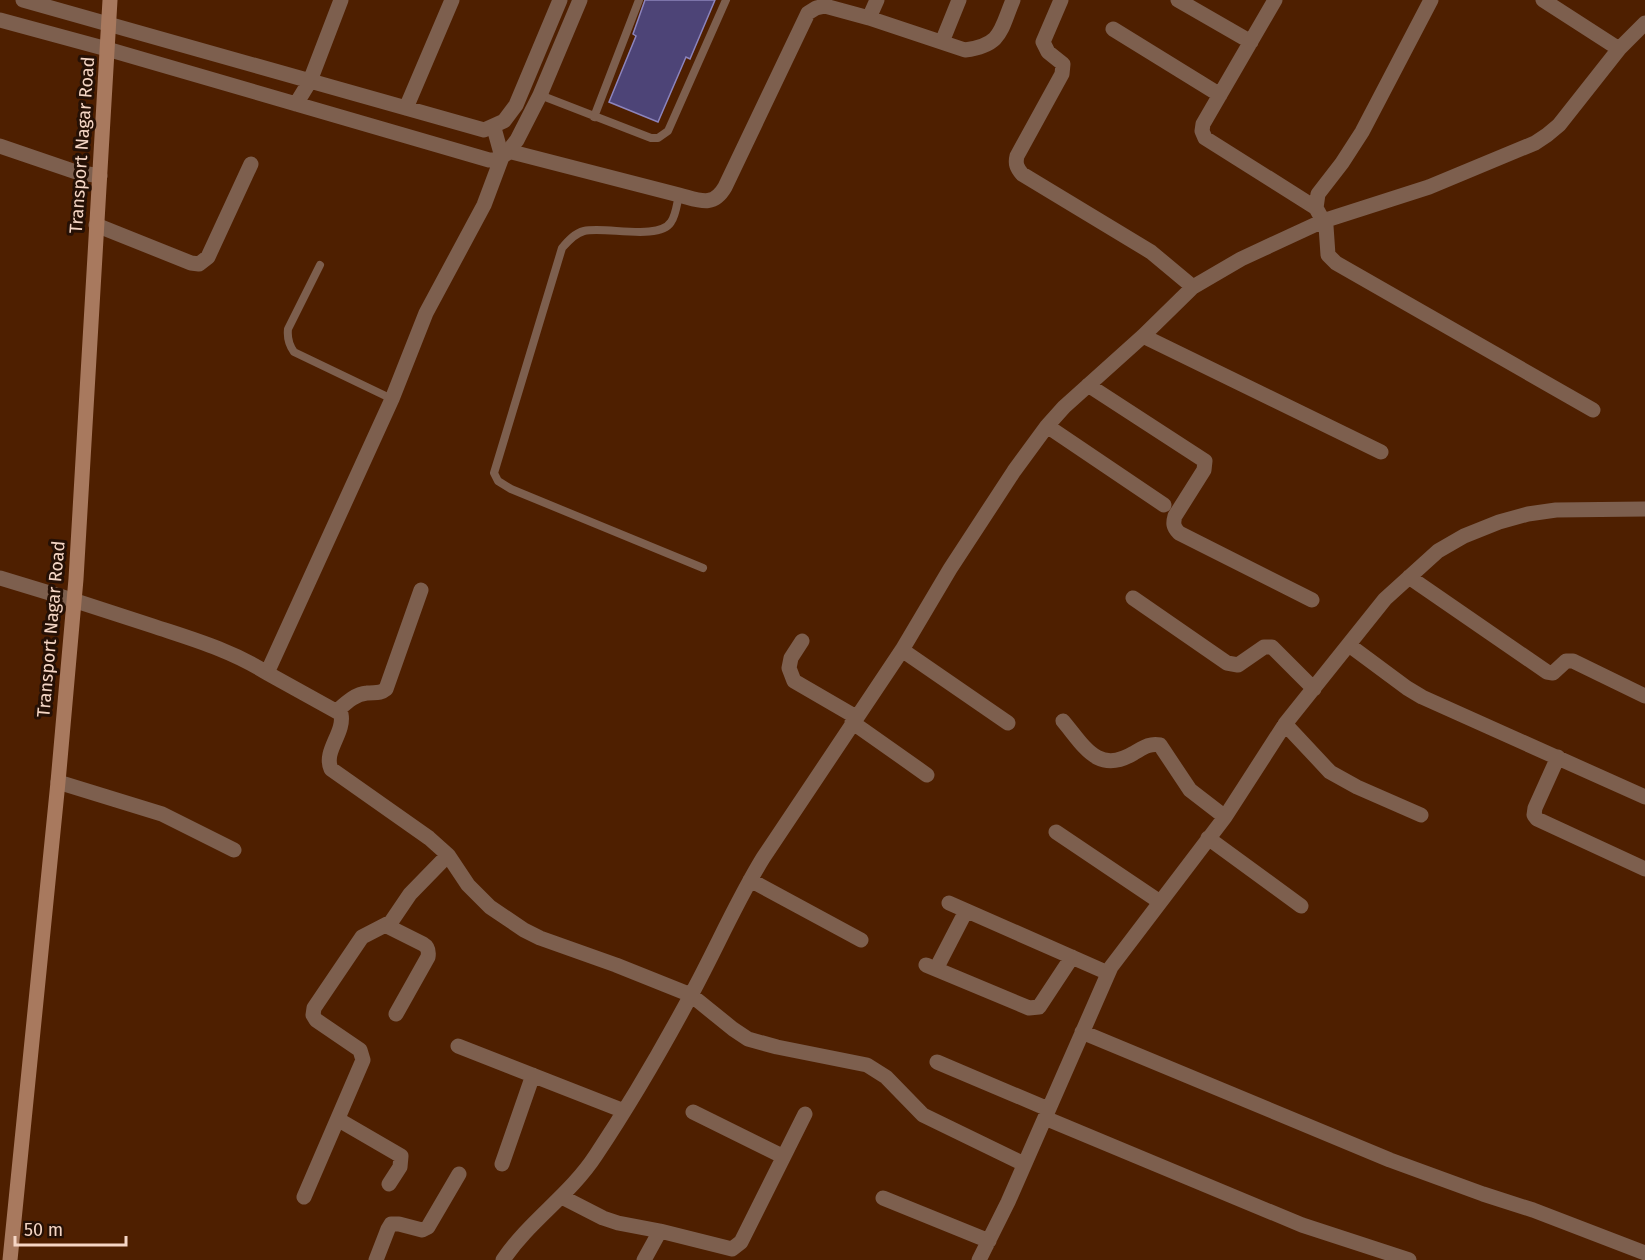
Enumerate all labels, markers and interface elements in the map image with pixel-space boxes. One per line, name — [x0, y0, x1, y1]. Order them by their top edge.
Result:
street label: Transport Nagar Road — [65, 56, 99, 234]
street label: Transport Nagar Road — [32, 540, 70, 718]
scale bar — [15, 1209, 126, 1247]
text: 50 m — [24, 1219, 63, 1241]

